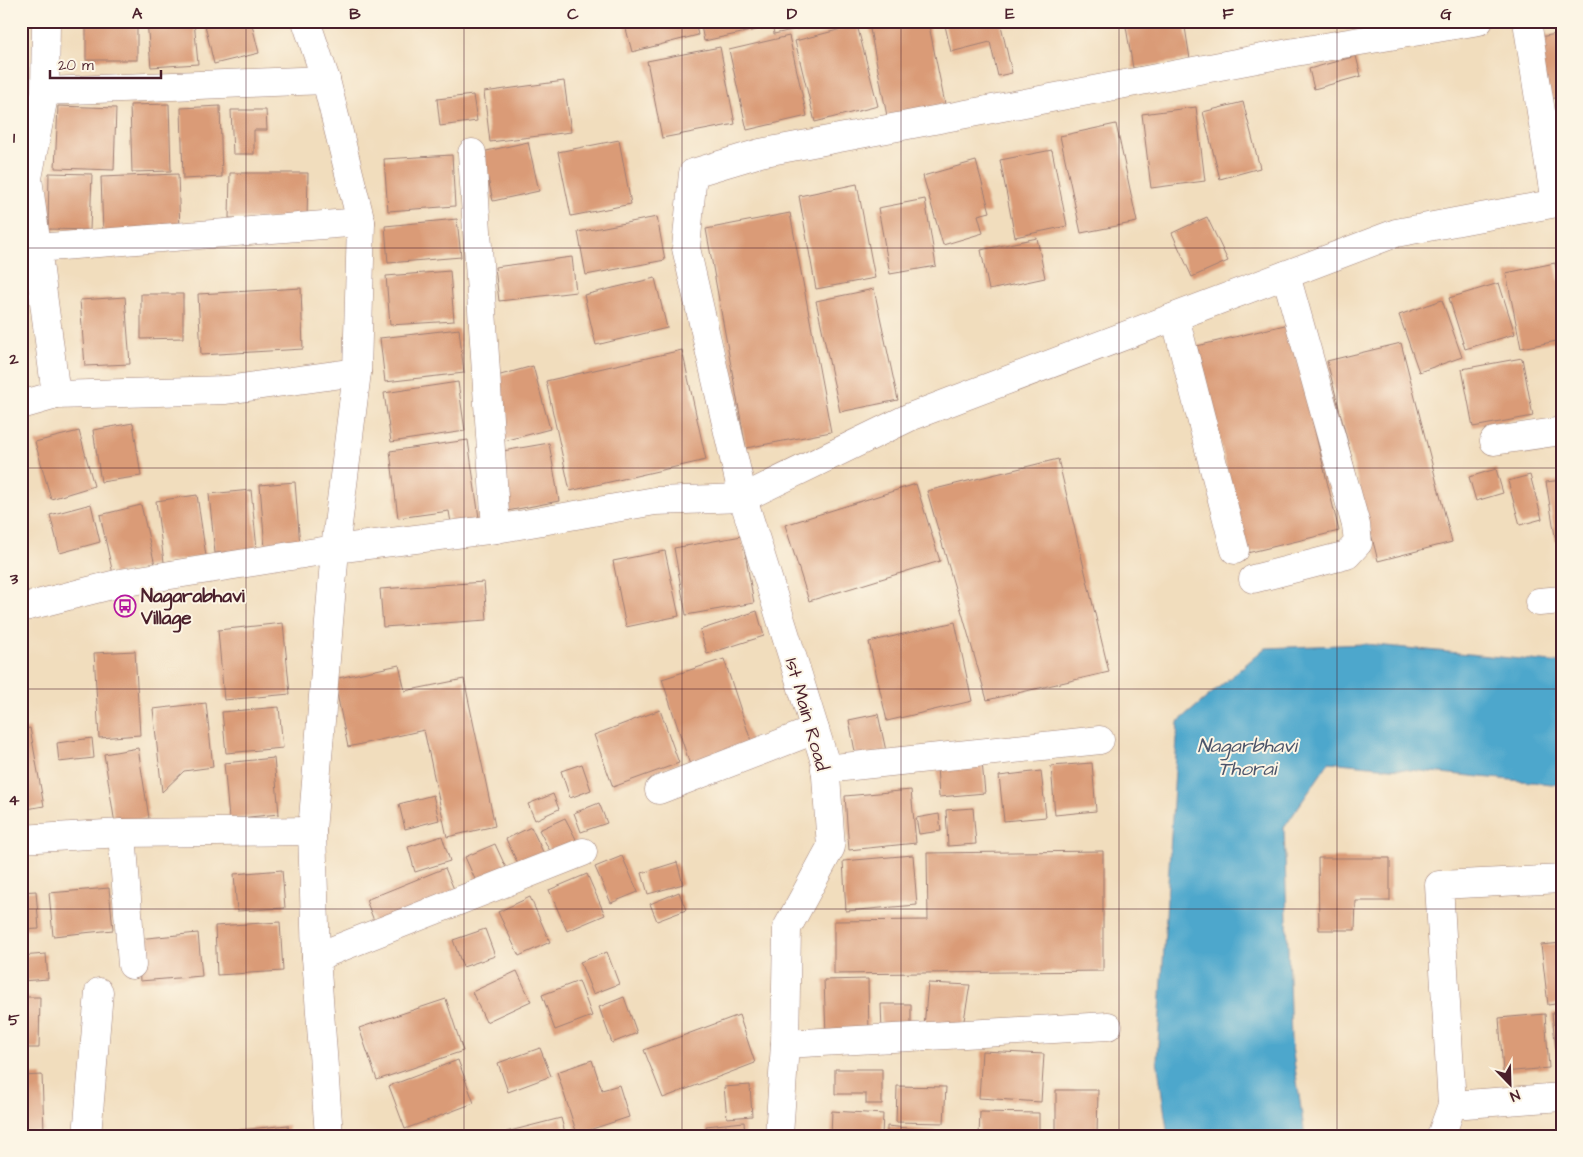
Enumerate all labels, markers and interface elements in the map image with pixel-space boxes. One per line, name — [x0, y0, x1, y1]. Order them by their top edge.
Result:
text: A — [132, 3, 143, 25]
text: B — [349, 3, 361, 25]
text: C — [567, 3, 579, 25]
text: D — [787, 3, 798, 25]
text: E — [1005, 3, 1015, 25]
text: F — [1222, 3, 1234, 25]
text: G — [1440, 3, 1452, 25]
scale bar — [50, 48, 161, 80]
text: 20 m — [58, 55, 94, 76]
text: 1 — [13, 127, 16, 149]
text: 2 — [8, 348, 19, 370]
text: 3 — [9, 568, 19, 590]
place label: Nagarabhavi Village — [140, 583, 245, 633]
bus stop icon: Nagarabhavi Village — [113, 594, 137, 618]
street label: 1st Main Road — [778, 655, 836, 774]
water label: Nagarbhavi Thorai — [1198, 732, 1299, 783]
text: 4 — [9, 789, 20, 811]
text: 5 — [8, 1009, 20, 1031]
north arrow — [1486, 1060, 1536, 1110]
text: N — [1507, 1084, 1523, 1106]

